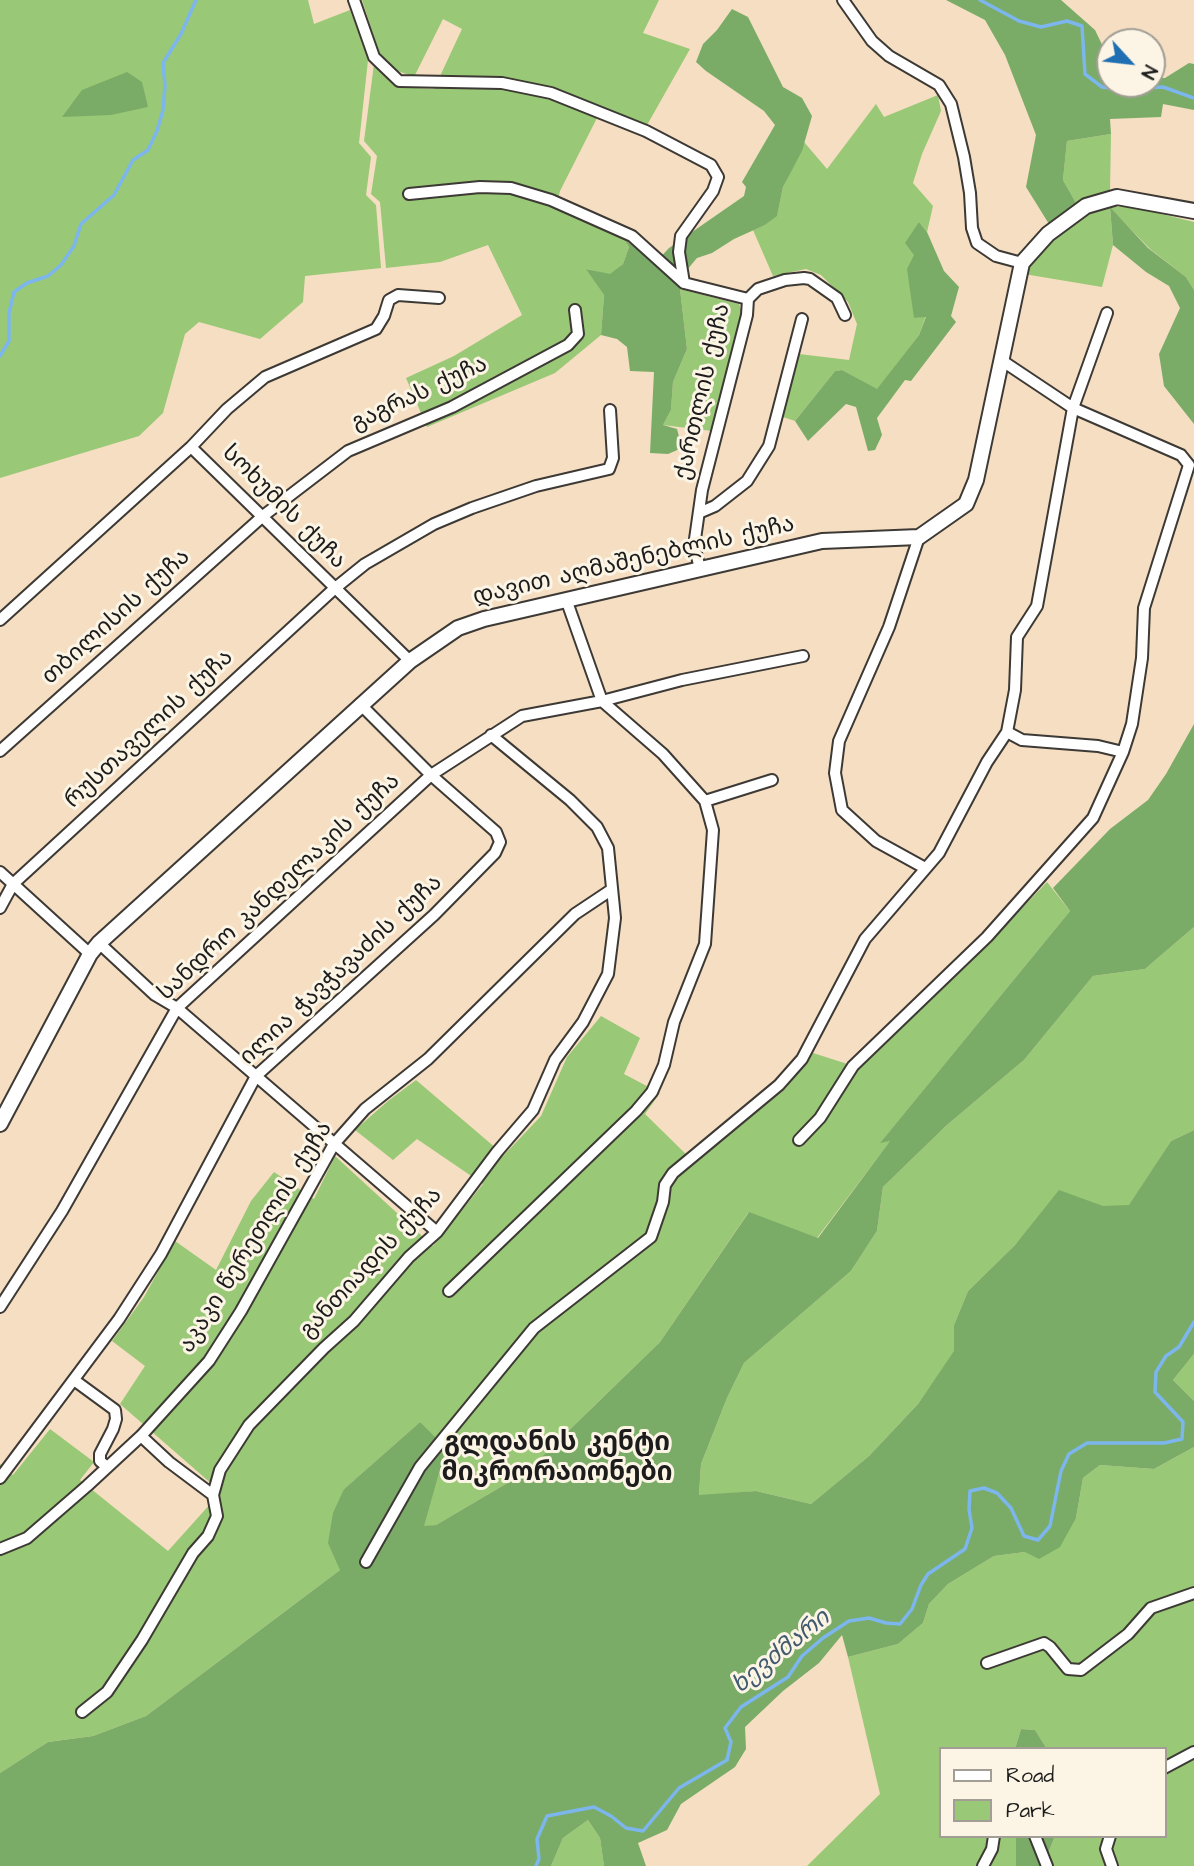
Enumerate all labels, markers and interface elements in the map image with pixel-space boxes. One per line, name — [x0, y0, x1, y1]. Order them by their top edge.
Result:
north arrow — [1096, 28, 1166, 98]
text: N — [1134, 60, 1163, 83]
street label: ქართლის ქუჩა — [670, 301, 738, 483]
street label: გაგრას ქუჩა — [348, 352, 492, 438]
street label: სოხუმის ქუჩა — [215, 440, 351, 576]
street label: დავით აღმაშენებლის ქუჩა — [471, 512, 797, 612]
street label: თბილისის ქუჩა — [37, 544, 197, 692]
street label: რუსთაველის ქუჩა — [60, 645, 240, 815]
street label: სანდრო კანდელაკის ქუჩა — [153, 769, 407, 1007]
street label: ილია ჭავჭავაძის ქუჩა — [235, 870, 449, 1072]
street label: აკაკი წერეთლის ქუჩა — [174, 1117, 340, 1359]
street label: განთიადის ქუჩა — [295, 1183, 449, 1345]
district label: გლდანის კენტი მიკრორაიონები — [441, 1429, 673, 1490]
water label: ხევძმარი — [727, 1605, 837, 1701]
legend — [939, 1747, 1166, 1838]
text: Road — [1006, 1761, 1054, 1790]
text: Park — [1006, 1796, 1055, 1825]

